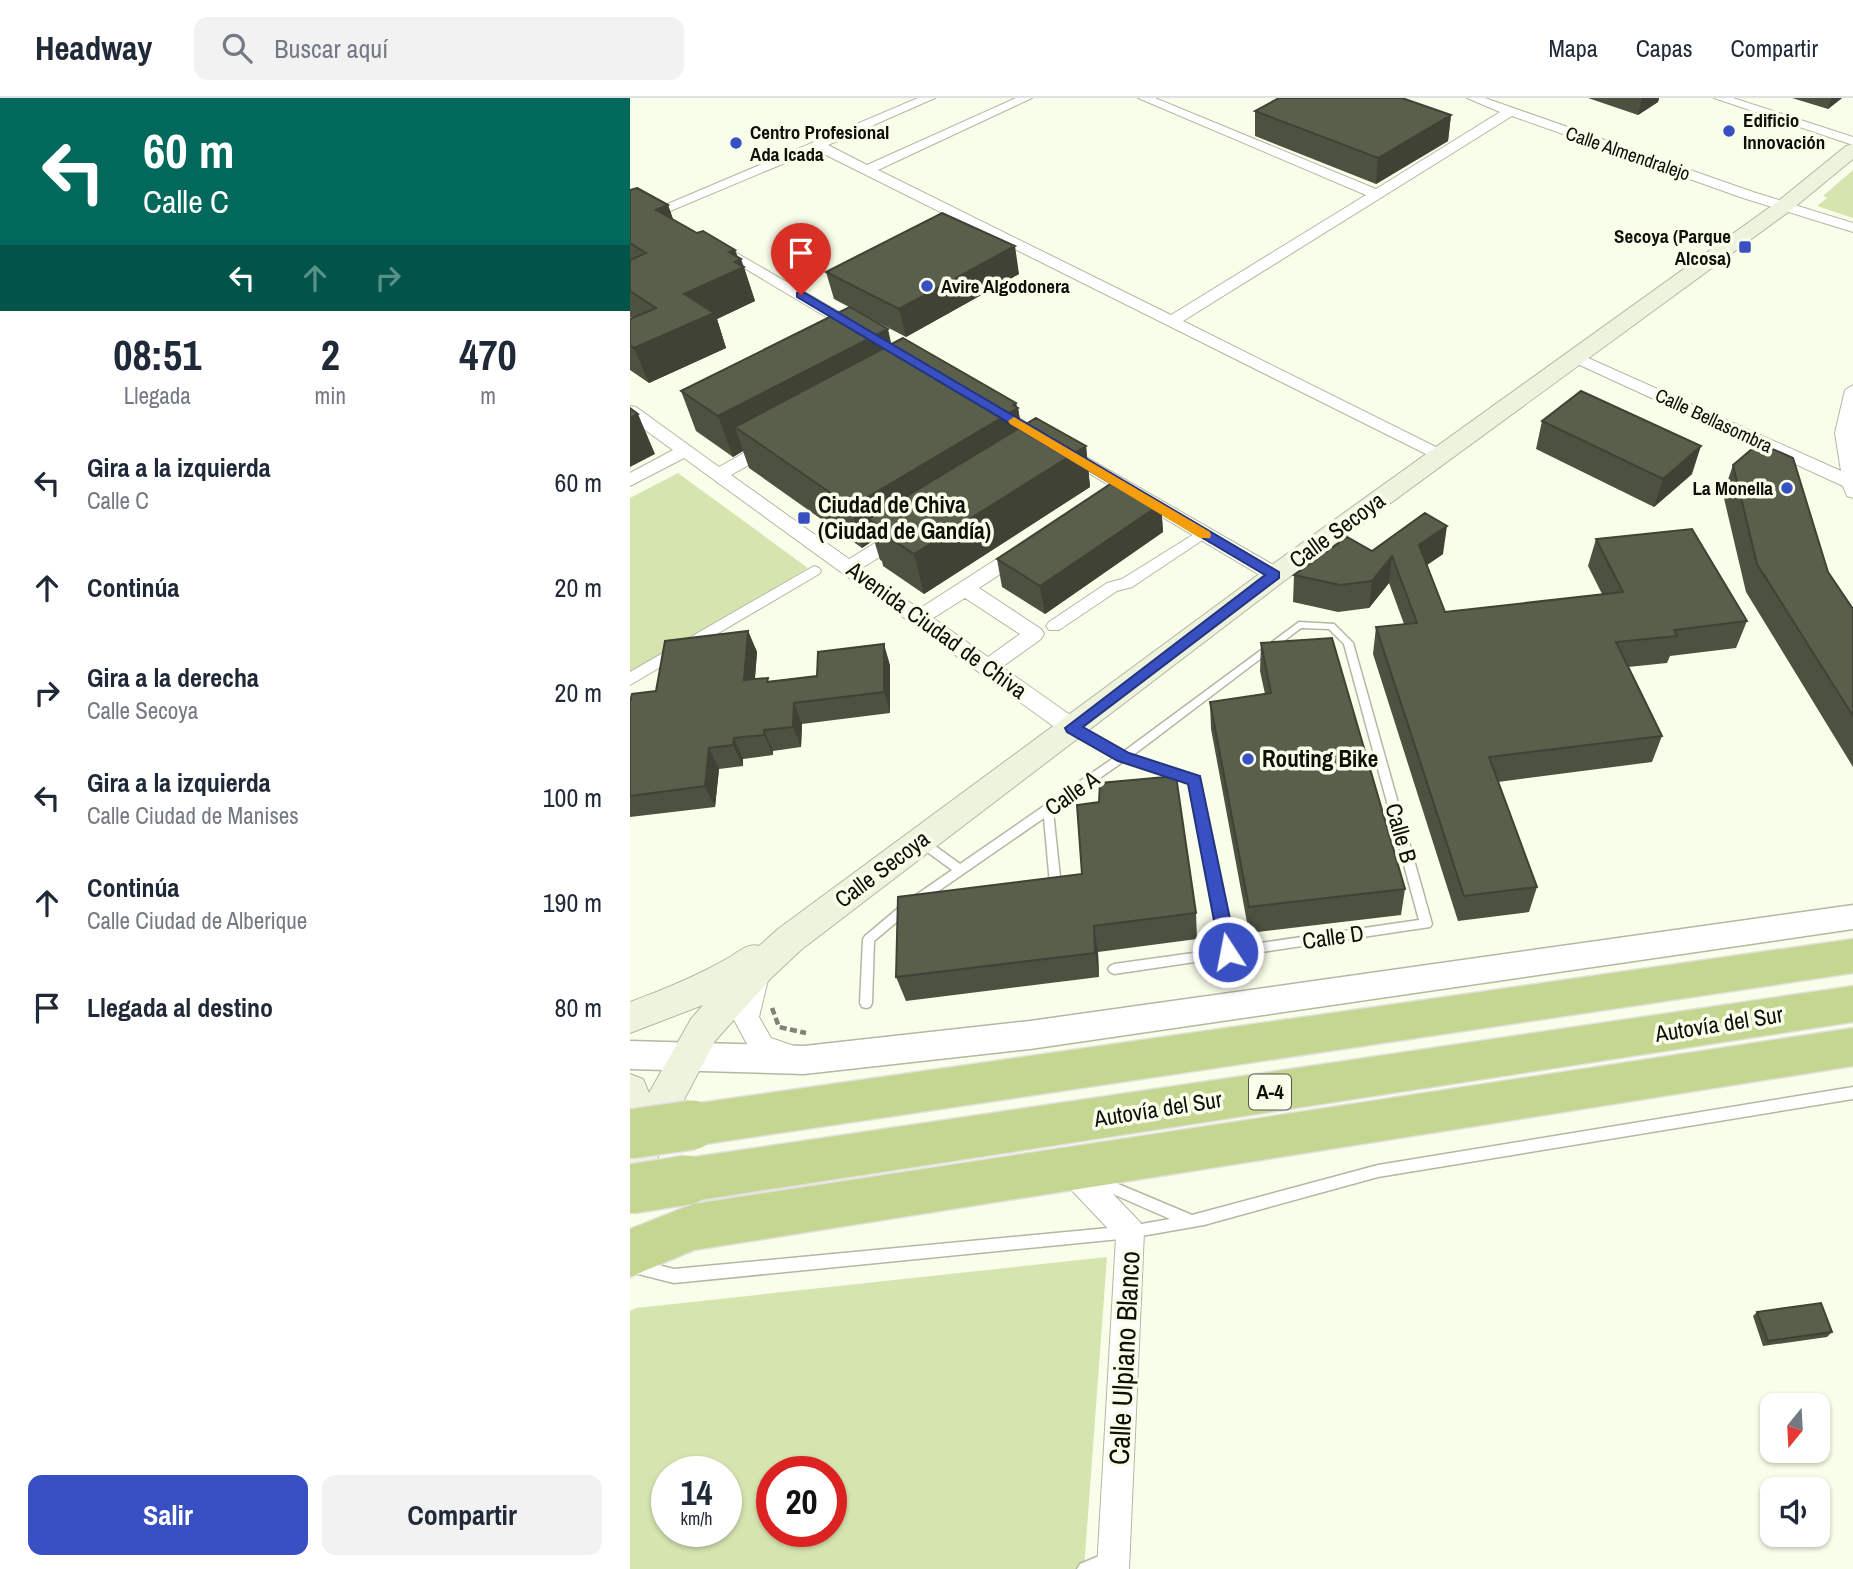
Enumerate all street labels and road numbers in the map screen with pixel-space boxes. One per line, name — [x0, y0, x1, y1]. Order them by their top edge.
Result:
street label: Calle Almendralejo — [1562, 120, 1694, 186]
street label: Calle Bellasombra — [1651, 382, 1777, 459]
street label: Calle Secoya — [1283, 484, 1391, 575]
street label: Avenida Ciudad de Chiva — [840, 553, 1034, 706]
street label: Calle A — [1038, 763, 1105, 822]
street label: Calle B — [1378, 799, 1425, 866]
street label: Calle Secoya — [828, 822, 936, 914]
street label: Calle D — [1300, 917, 1366, 956]
street label: Autovía del Sur — [1652, 998, 1786, 1049]
road number: A-4 — [1249, 1074, 1291, 1110]
street label: Autovía del Sur — [1091, 1083, 1225, 1134]
street label: Calle Ulpiano Blanco — [1099, 1250, 1149, 1466]

